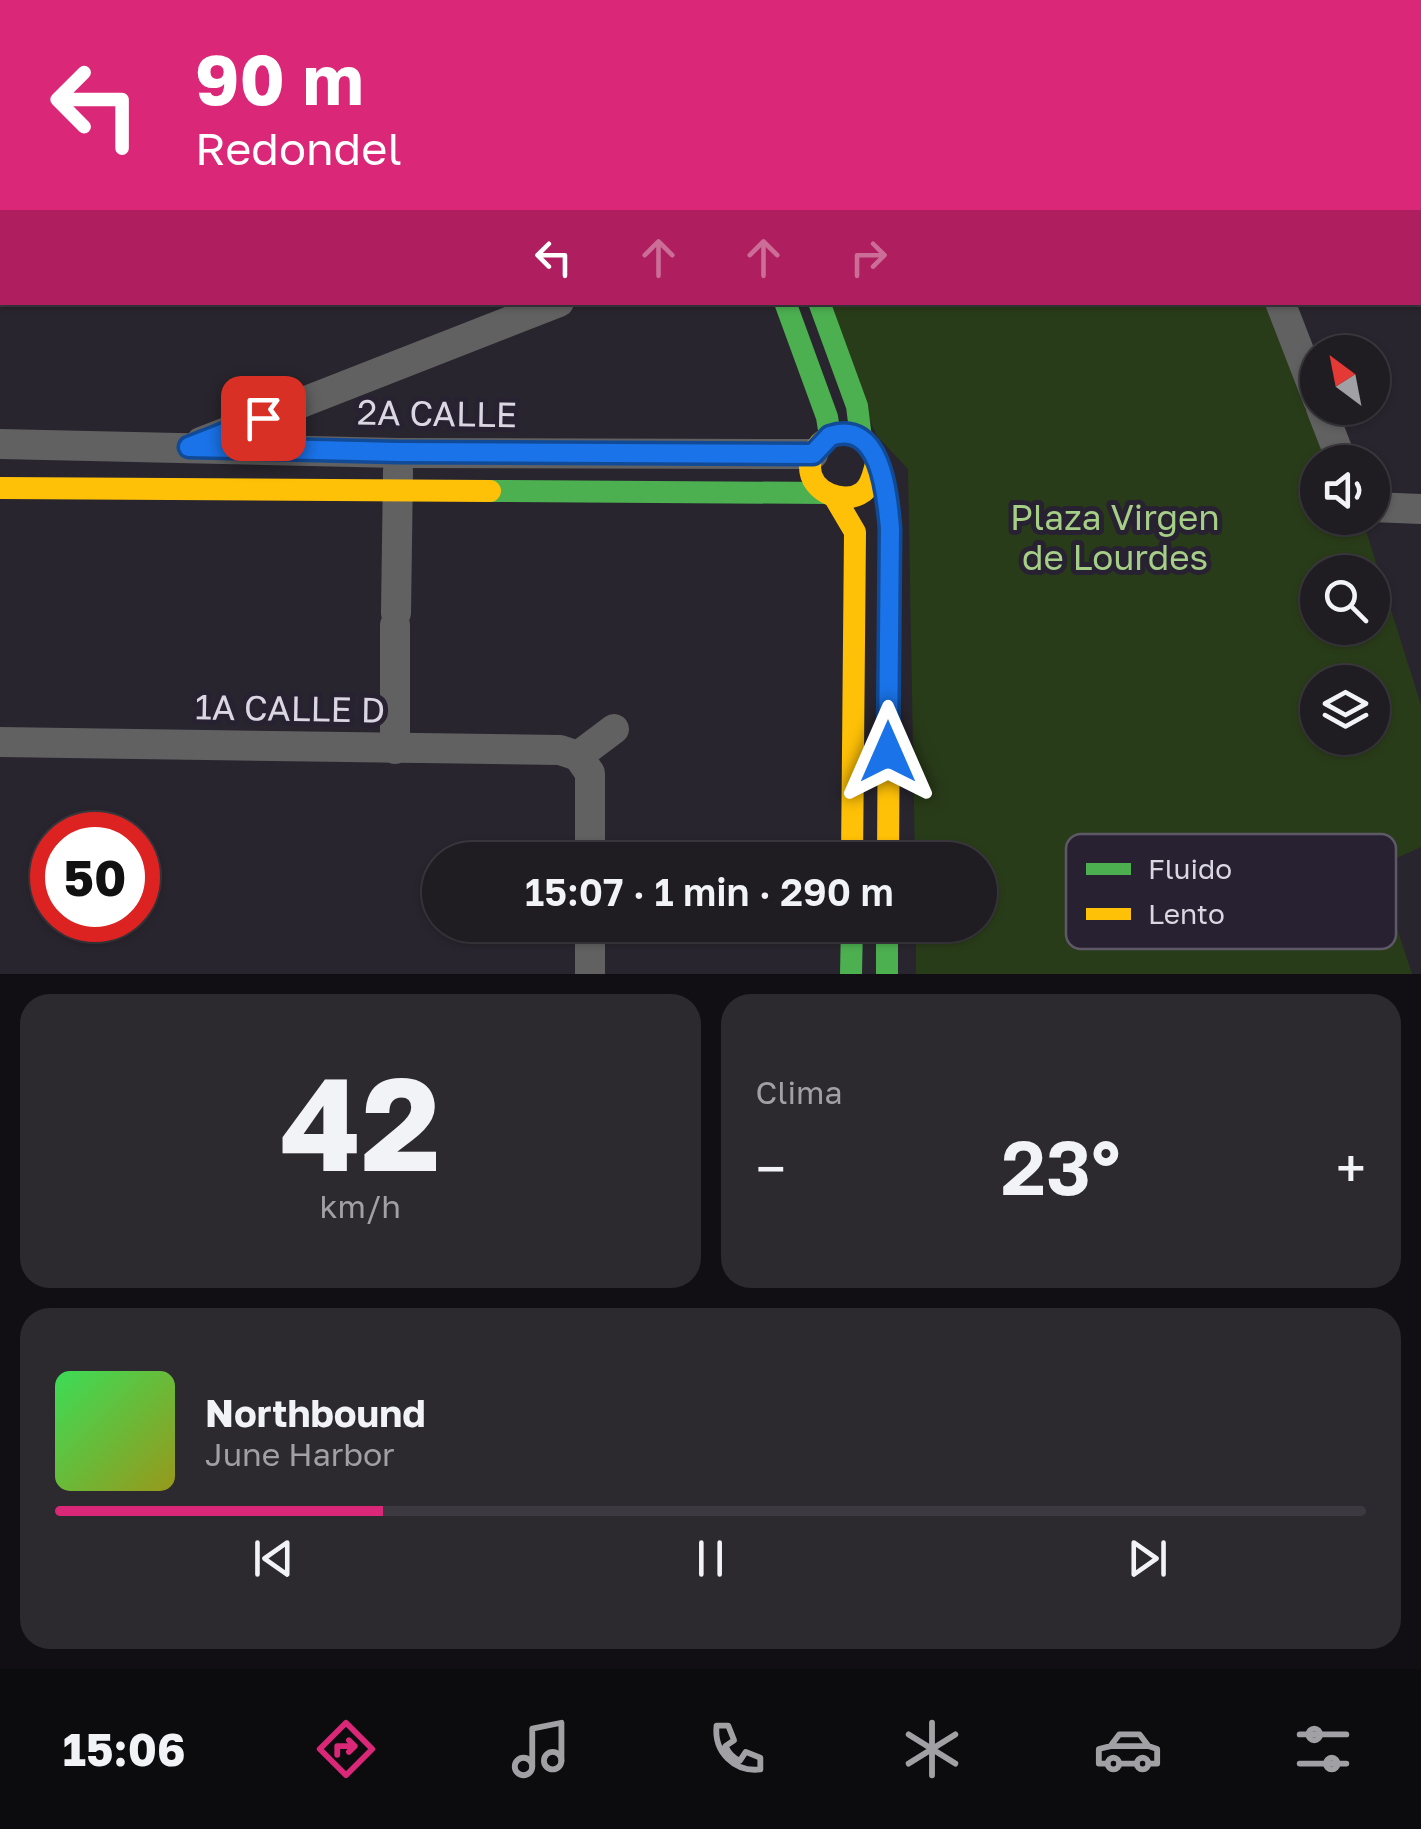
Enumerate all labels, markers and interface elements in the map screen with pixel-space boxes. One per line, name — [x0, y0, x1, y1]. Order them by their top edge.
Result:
text: 90 m — [195, 36, 364, 120]
icon: left — [30, 40, 160, 170]
text: Redondel — [195, 121, 402, 175]
icon: left — [526, 230, 581, 285]
icon: ahead — [631, 230, 686, 285]
icon: ahead — [736, 230, 791, 285]
icon: right — [841, 230, 896, 285]
north arrow — [1300, 335, 1390, 425]
map controls — [1300, 335, 1390, 755]
pin — [221, 376, 306, 461]
icon: arrive — [236, 391, 291, 446]
street label: 2A CALLE — [357, 391, 518, 435]
button: sound — [1300, 445, 1390, 535]
park label: Plaza Virgen de Lourdes — [1010, 496, 1220, 578]
button: search — [1300, 555, 1390, 645]
button: layers — [1300, 665, 1390, 755]
street label: 1A CALLE D — [195, 685, 385, 731]
position arrow — [836, 700, 940, 804]
speed limit sign: 50 — [30, 812, 160, 942]
legend — [1066, 834, 1396, 949]
text: Fluido — [1148, 852, 1232, 885]
text: 15:07 · 1 min · 290 m — [525, 869, 894, 914]
text: Lento — [1148, 897, 1225, 930]
text: 42 — [280, 1044, 441, 1200]
text: Clima — [756, 1073, 842, 1111]
text: 23° — [1001, 1121, 1120, 1212]
text: − — [756, 1135, 786, 1201]
text: + — [1336, 1135, 1366, 1201]
text: km/h — [320, 1187, 401, 1225]
text: Northbound — [205, 1390, 426, 1435]
text: June Harbor — [205, 1435, 395, 1473]
icon: previous — [246, 1531, 301, 1586]
icon: pause — [683, 1531, 738, 1586]
icon: next — [1120, 1531, 1175, 1586]
icon: directions — [311, 1714, 381, 1784]
icon: music — [506, 1714, 576, 1784]
icon: phone — [702, 1714, 772, 1784]
icon: climate — [897, 1714, 967, 1784]
icon: car — [1093, 1714, 1163, 1784]
icon: filters — [1288, 1714, 1358, 1784]
text: 15:06 — [63, 1722, 186, 1776]

